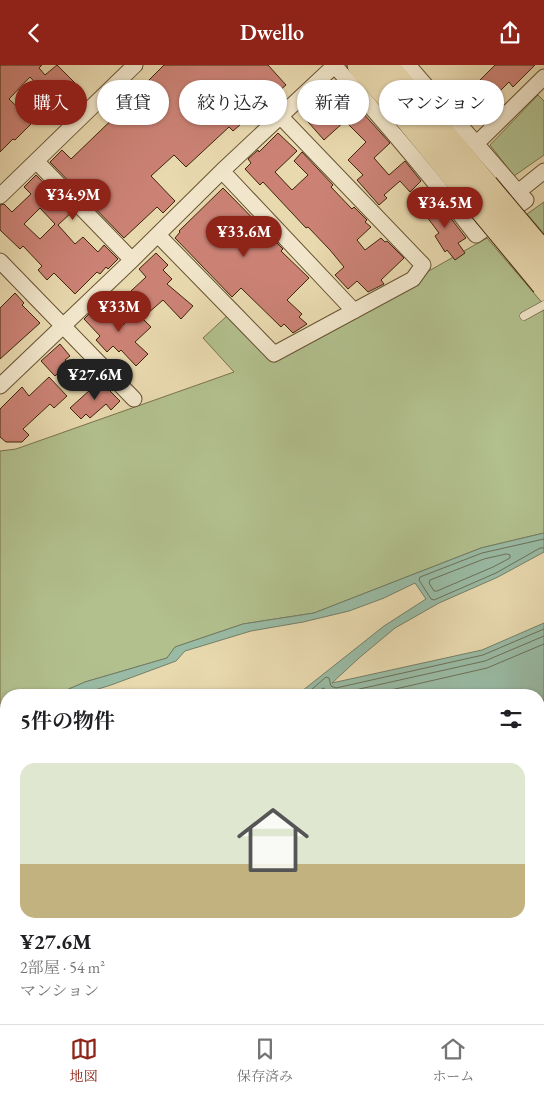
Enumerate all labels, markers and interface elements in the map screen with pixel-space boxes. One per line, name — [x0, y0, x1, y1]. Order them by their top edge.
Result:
text: Dwello — [240, 18, 304, 47]
icon: back — [20, 19, 48, 47]
icon: share — [496, 19, 524, 47]
chip: 購入 — [15, 80, 87, 125]
chip: 賃貸 — [97, 80, 169, 125]
chip: 絞り込み — [179, 80, 287, 125]
chip: 新着 — [297, 80, 369, 125]
chip: マンション — [379, 80, 504, 125]
pin: ¥34.9M — [32, 179, 114, 221]
text: ¥34.9M — [46, 184, 100, 205]
pin: ¥34.5M — [404, 186, 486, 229]
text: ¥34.5M — [418, 192, 472, 213]
pin: ¥33.6M — [203, 215, 285, 258]
text: ¥33.6M — [217, 221, 271, 242]
pin: ¥33M — [89, 291, 149, 333]
text: ¥33M — [98, 296, 140, 317]
pin: ¥27.6M — [54, 359, 136, 401]
text: ¥27.6M — [68, 364, 122, 385]
icon: filters — [497, 705, 525, 733]
text: 5件の物件 — [20, 707, 115, 734]
icon: home — [228, 795, 318, 885]
text: ¥27.6M — [20, 928, 91, 955]
text: 2部屋 · 54 m² — [20, 957, 105, 978]
text: マンション — [20, 980, 99, 1001]
tab: 地図 — [70, 1035, 98, 1085]
tab: 保存済み — [237, 1035, 293, 1085]
tab: ホーム — [432, 1035, 474, 1085]

